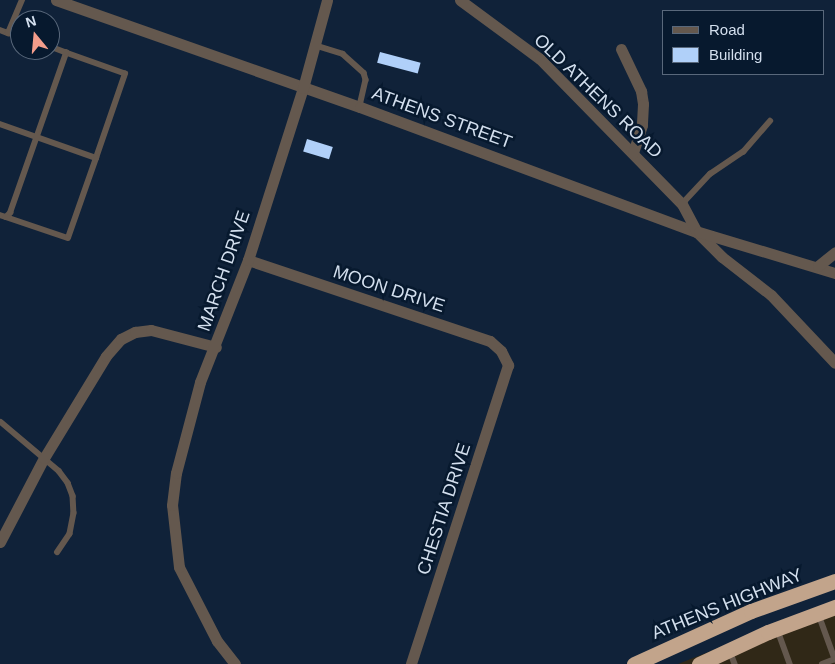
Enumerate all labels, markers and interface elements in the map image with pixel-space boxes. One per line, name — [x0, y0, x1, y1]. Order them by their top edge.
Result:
north arrow — [10, 10, 60, 60]
legend — [662, 10, 825, 75]
text: N — [24, 12, 38, 31]
text: Road — [709, 21, 745, 38]
street label: OLD ATHENS ROAD — [529, 29, 667, 163]
text: Building — [709, 46, 762, 63]
street label: ATHENS STREET — [369, 83, 515, 153]
street label: MARCH DRIVE — [193, 208, 255, 334]
street label: MOON DRIVE — [330, 261, 448, 317]
street label: CHESTIA DRIVE — [412, 440, 476, 578]
street label: ATHENS HIGHWAY — [648, 564, 806, 644]

